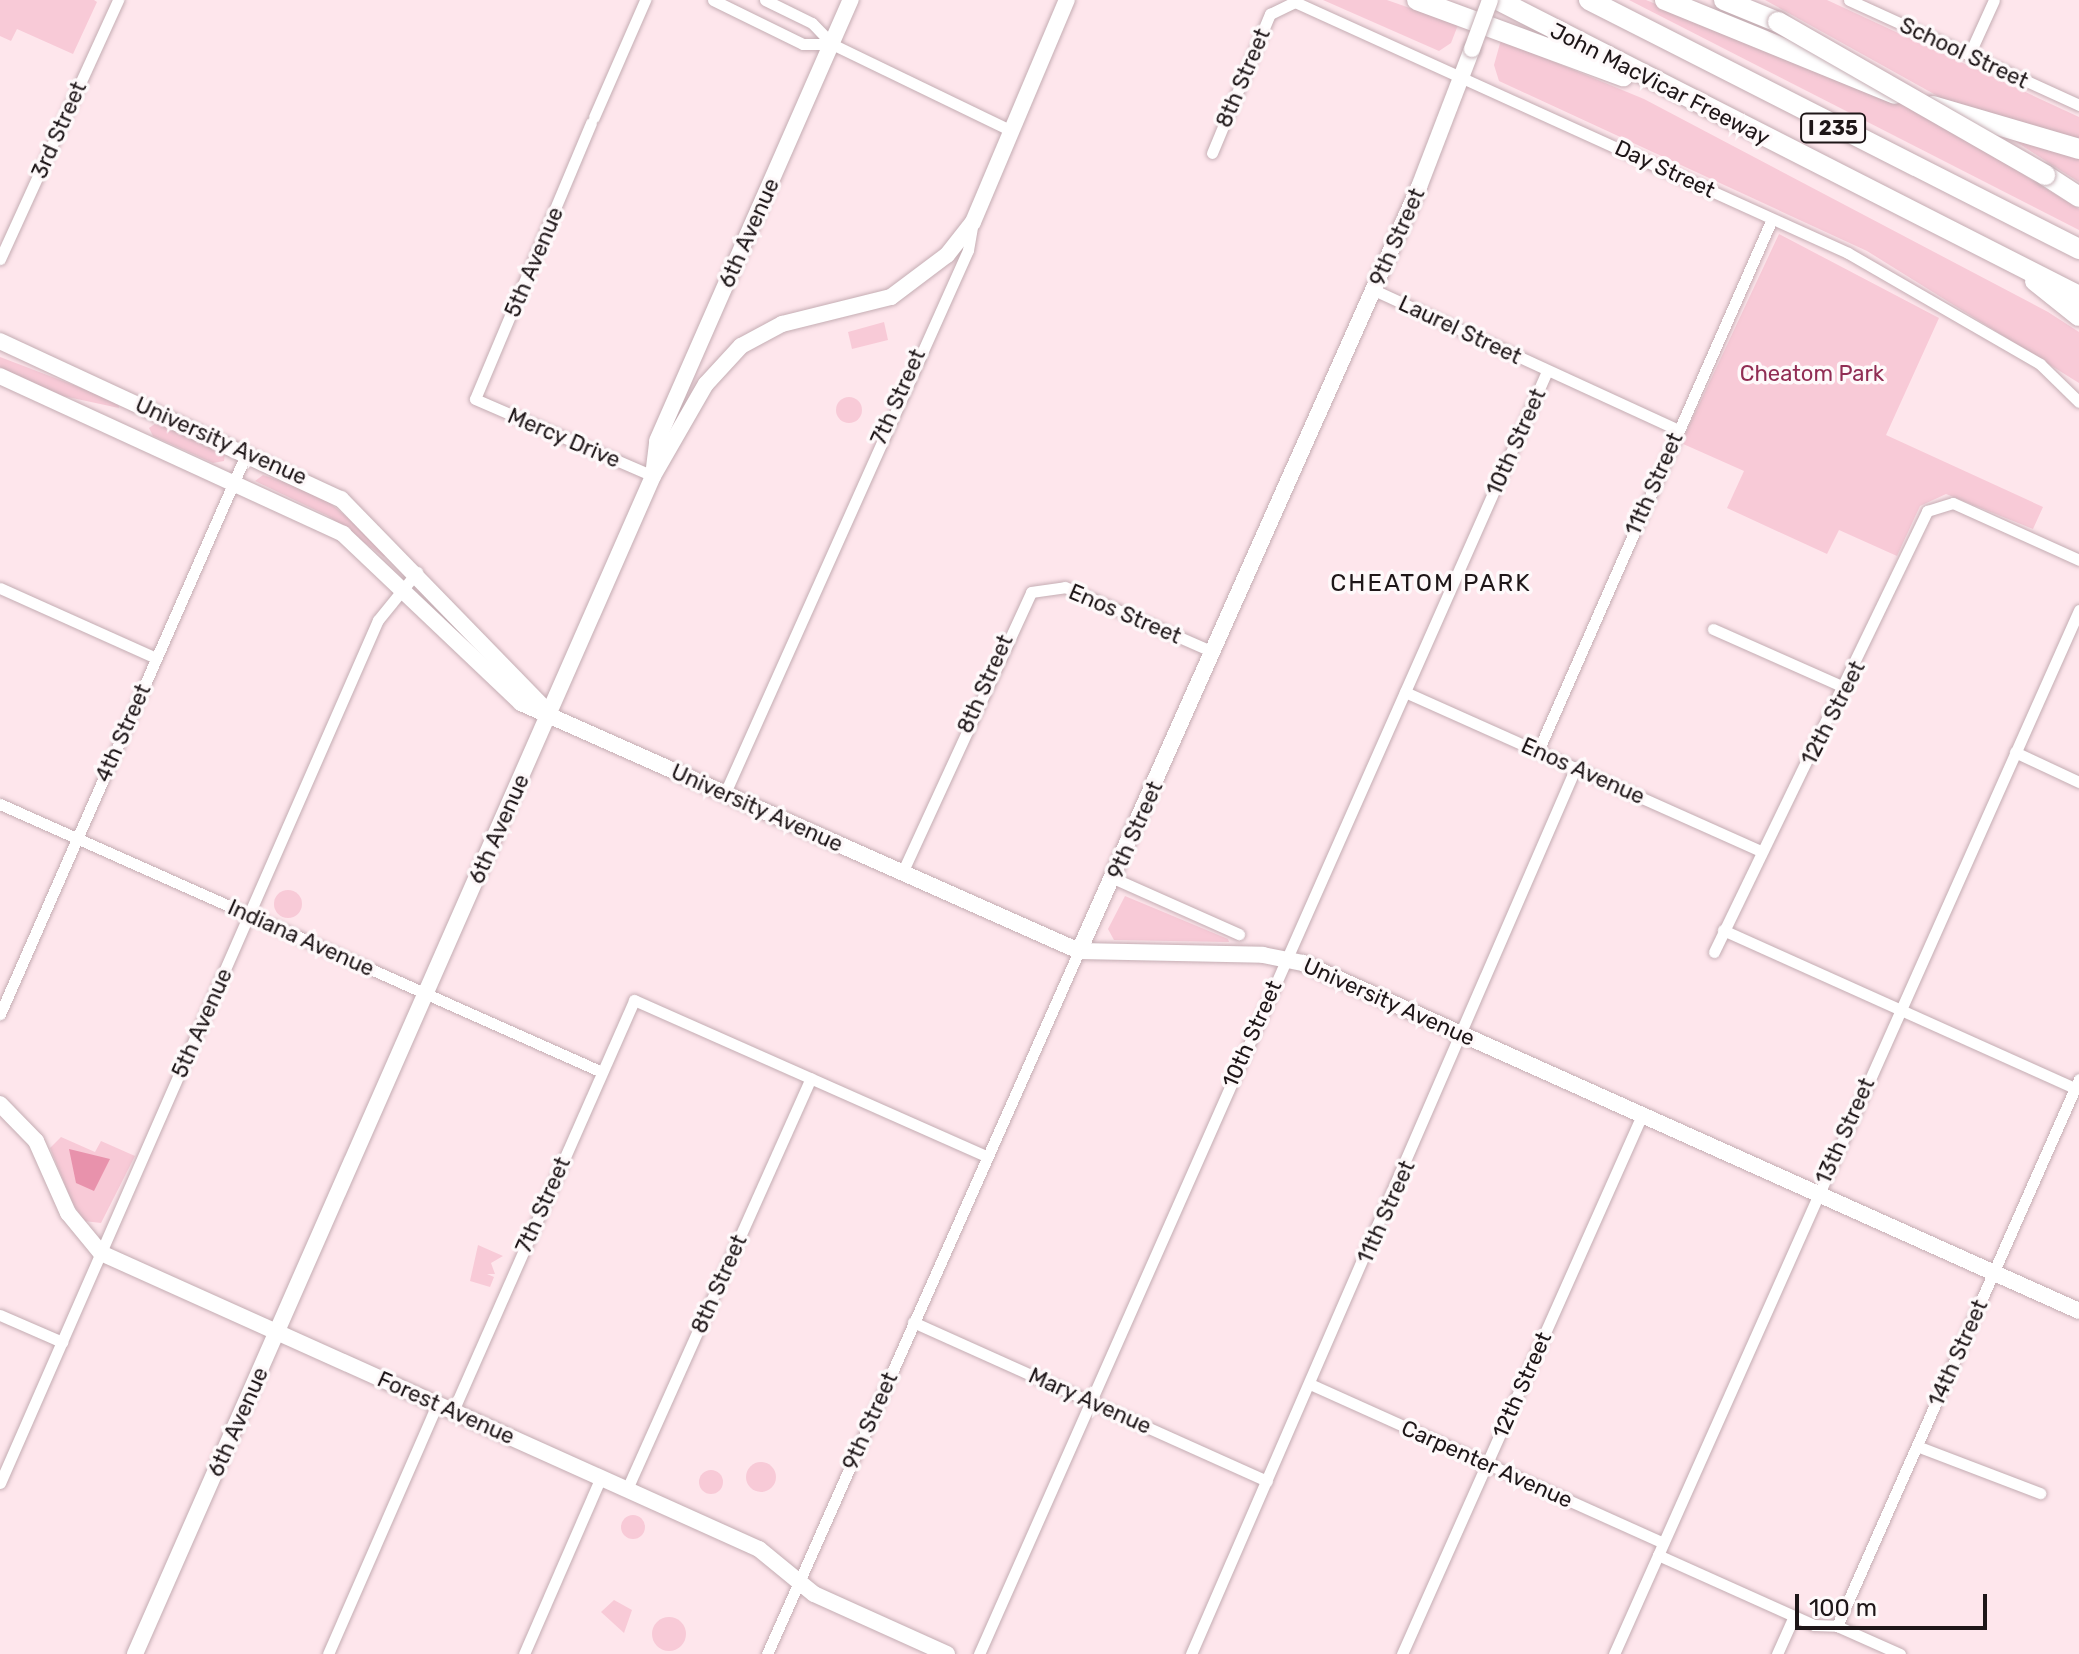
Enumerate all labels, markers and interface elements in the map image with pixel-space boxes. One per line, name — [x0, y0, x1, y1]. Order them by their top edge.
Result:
street label: School Street — [1896, 12, 2032, 94]
street label: John MacVicar Freeway — [1546, 17, 1774, 151]
street label: 8th Street — [1210, 25, 1276, 131]
street label: 3rd Street — [26, 77, 92, 183]
road number: I 235 — [1799, 112, 1867, 144]
street label: Day Street — [1610, 134, 1720, 204]
street label: 6th Avenue — [713, 174, 785, 292]
street label: 9th Street — [1364, 184, 1430, 290]
street label: 5th Avenue — [499, 203, 569, 321]
street label: Laurel Street — [1394, 290, 1526, 370]
street label: 7th Street — [865, 345, 931, 449]
park label: Cheatom Park — [1740, 361, 1884, 387]
street label: 10th Street — [1481, 384, 1551, 500]
street label: University Avenue — [131, 391, 311, 491]
street label: Mercy Drive — [504, 402, 624, 474]
street label: 11th Street — [1620, 428, 1688, 540]
district label: CHEATOM PARK — [1330, 570, 1532, 598]
street label: Enos Street — [1065, 579, 1185, 649]
street label: 8th Street — [952, 631, 1018, 737]
street label: 12th Street — [1796, 657, 1870, 769]
street label: 4th Street — [90, 680, 156, 786]
street label: Enos Avenue — [1517, 732, 1649, 810]
street label: University Avenue — [667, 758, 847, 858]
street label: 6th Avenue — [463, 770, 535, 888]
street label: 9th Street — [1102, 777, 1168, 883]
street label: Indiana Avenue — [224, 894, 378, 982]
street label: University Avenue — [1299, 952, 1479, 1052]
street label: 5th Avenue — [166, 964, 238, 1082]
street label: 10th Street — [1217, 976, 1287, 1092]
street label: 13th Street — [1810, 1074, 1880, 1188]
street label: 7th Street — [510, 1153, 576, 1257]
street label: 11th Street — [1352, 1156, 1420, 1268]
street label: 8th Street — [686, 1231, 752, 1337]
street label: 14th Street — [1923, 1296, 1993, 1410]
street label: 12th Street — [1487, 1328, 1557, 1442]
street label: Mary Avenue — [1024, 1362, 1156, 1440]
street label: 6th Avenue — [202, 1363, 274, 1481]
street label: Forest Avenue — [373, 1366, 519, 1450]
street label: 9th Street — [837, 1368, 903, 1474]
street label: Carpenter Avenue — [1397, 1414, 1577, 1514]
scale bar — [1799, 1578, 1991, 1628]
text: 100 m — [1809, 1594, 1877, 1622]

